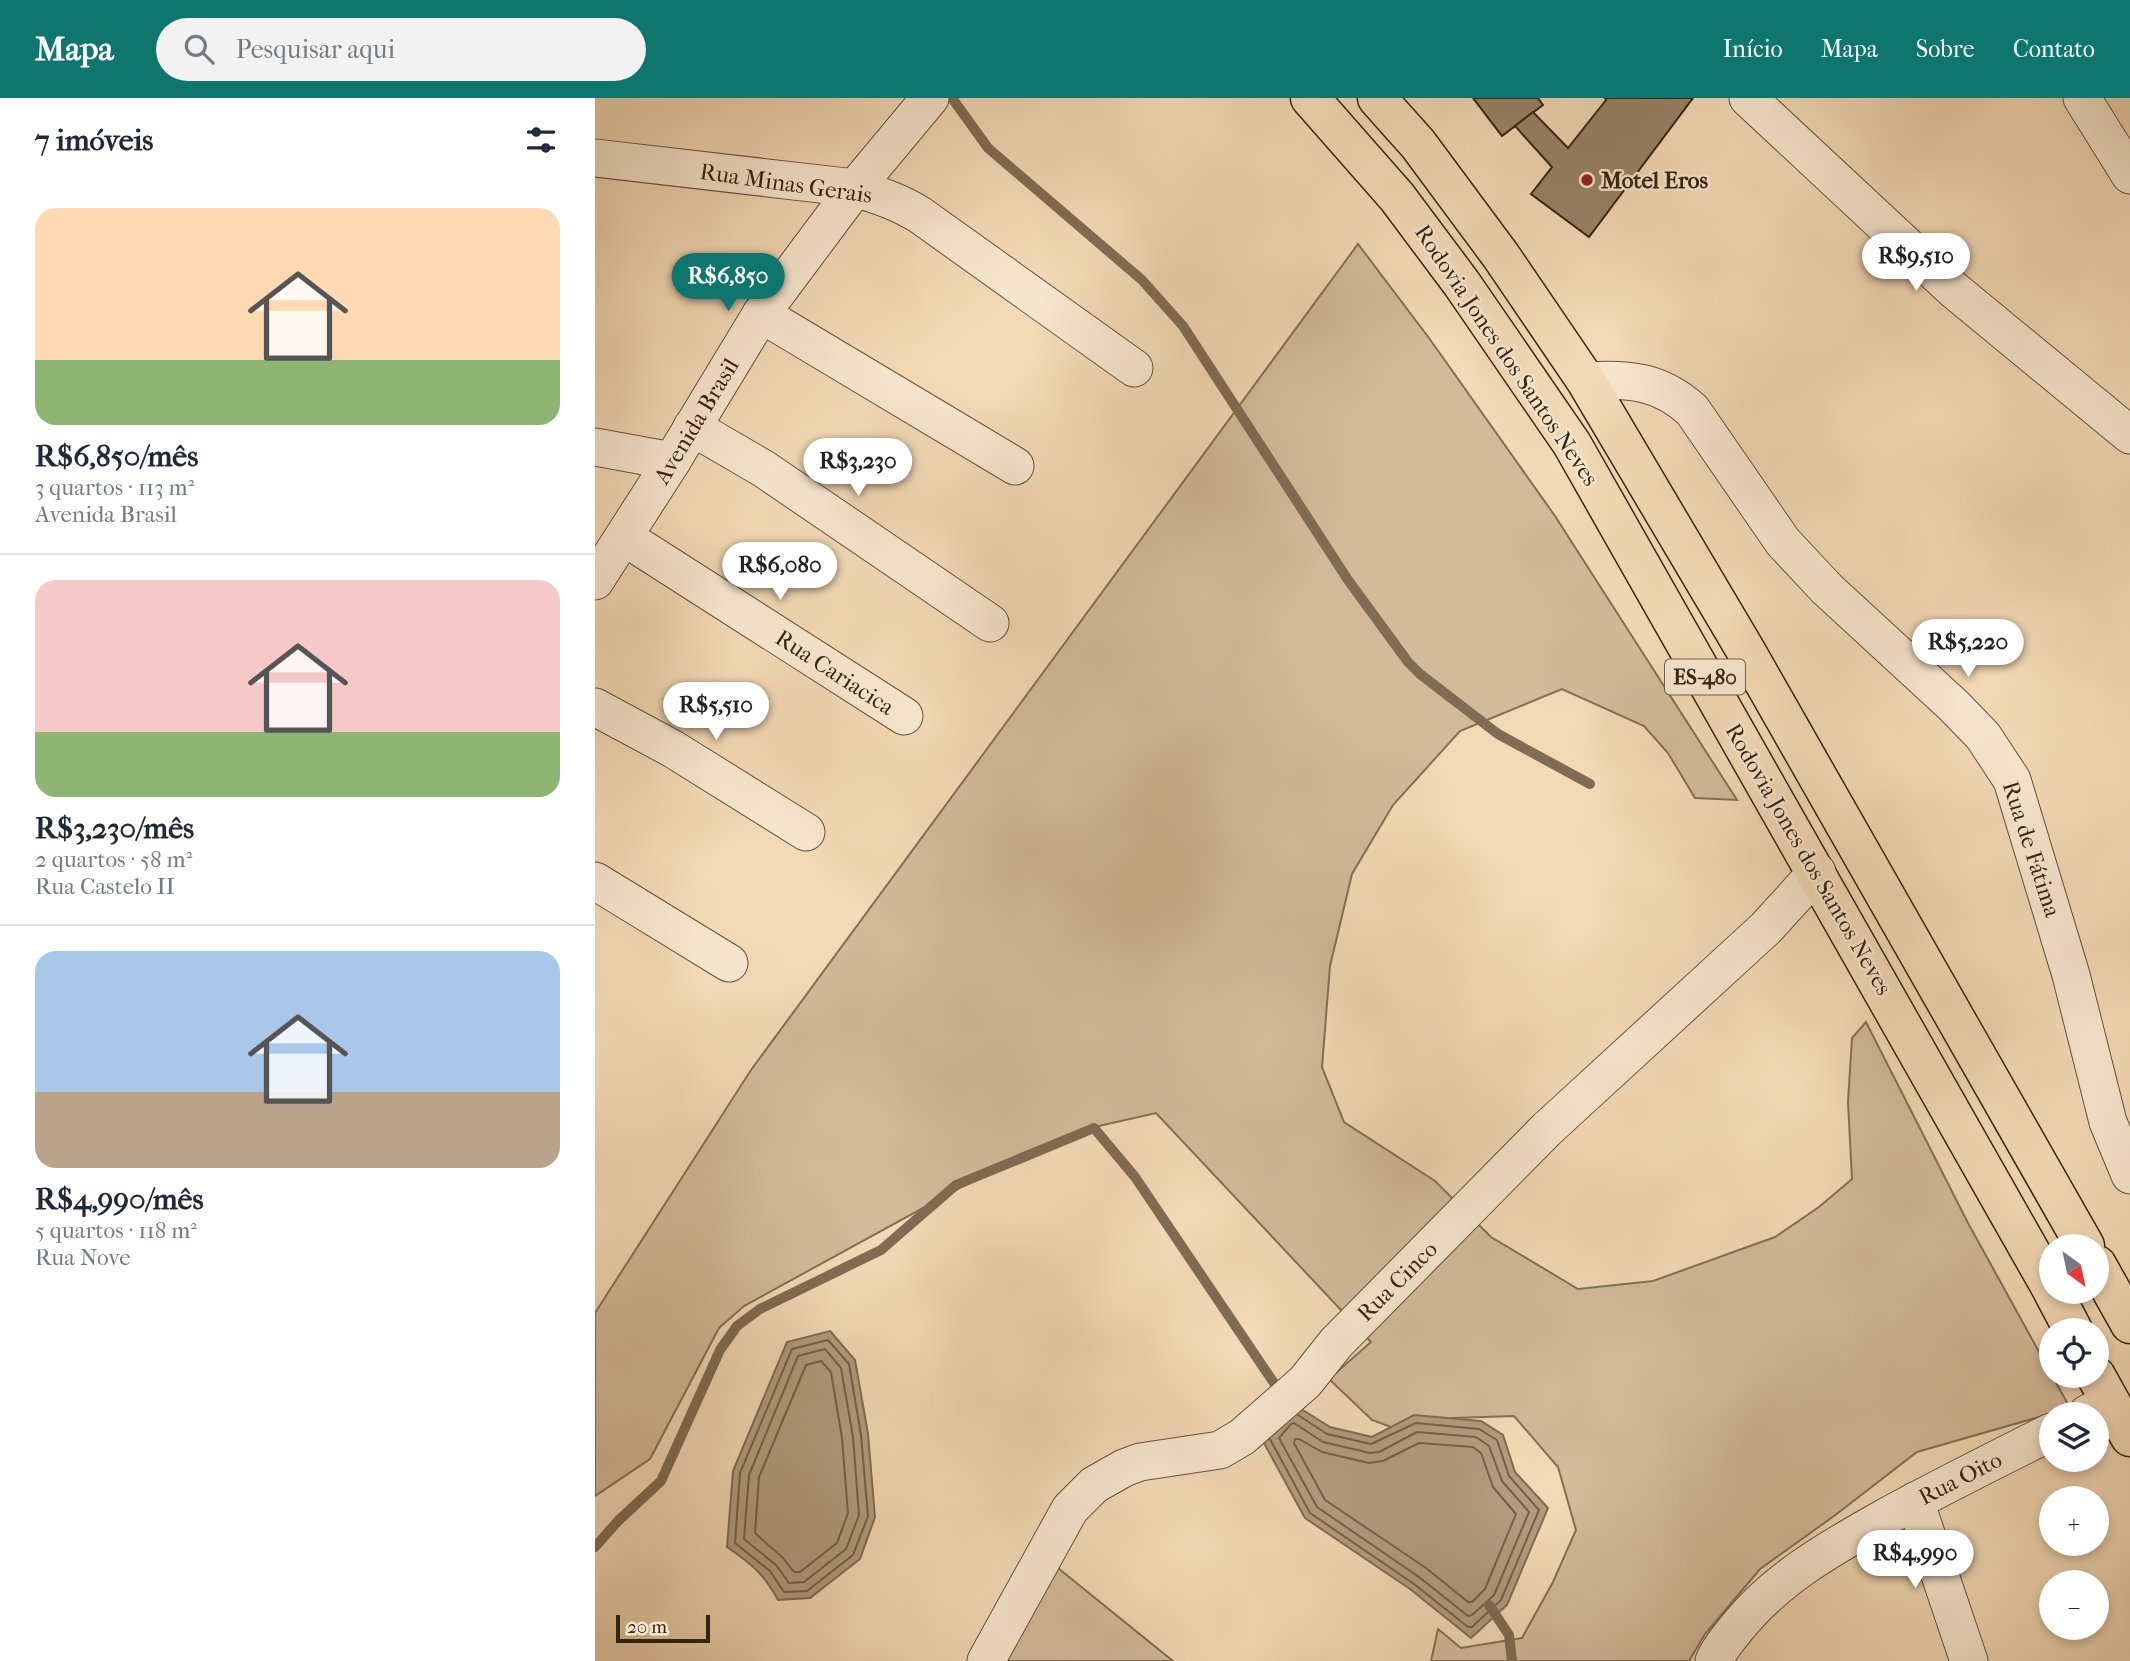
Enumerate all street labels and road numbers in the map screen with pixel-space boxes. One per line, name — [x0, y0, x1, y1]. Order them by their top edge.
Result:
street label: Rua Minas Gerais — [698, 158, 874, 209]
street label: Rodovia Jones dos Santos Neves — [1409, 220, 1604, 491]
street label: Avenida Brasil — [648, 353, 745, 490]
street label: Rua Cariacica — [770, 624, 899, 721]
road number: ES-480 — [1665, 660, 1745, 694]
street label: Rodovia Jones dos Santos Neves — [1720, 719, 1898, 1000]
street label: Rua de Fátima — [1997, 778, 2066, 921]
street label: Rua Cinco — [1352, 1236, 1443, 1327]
street label: Rua Oito — [1914, 1446, 2006, 1511]

